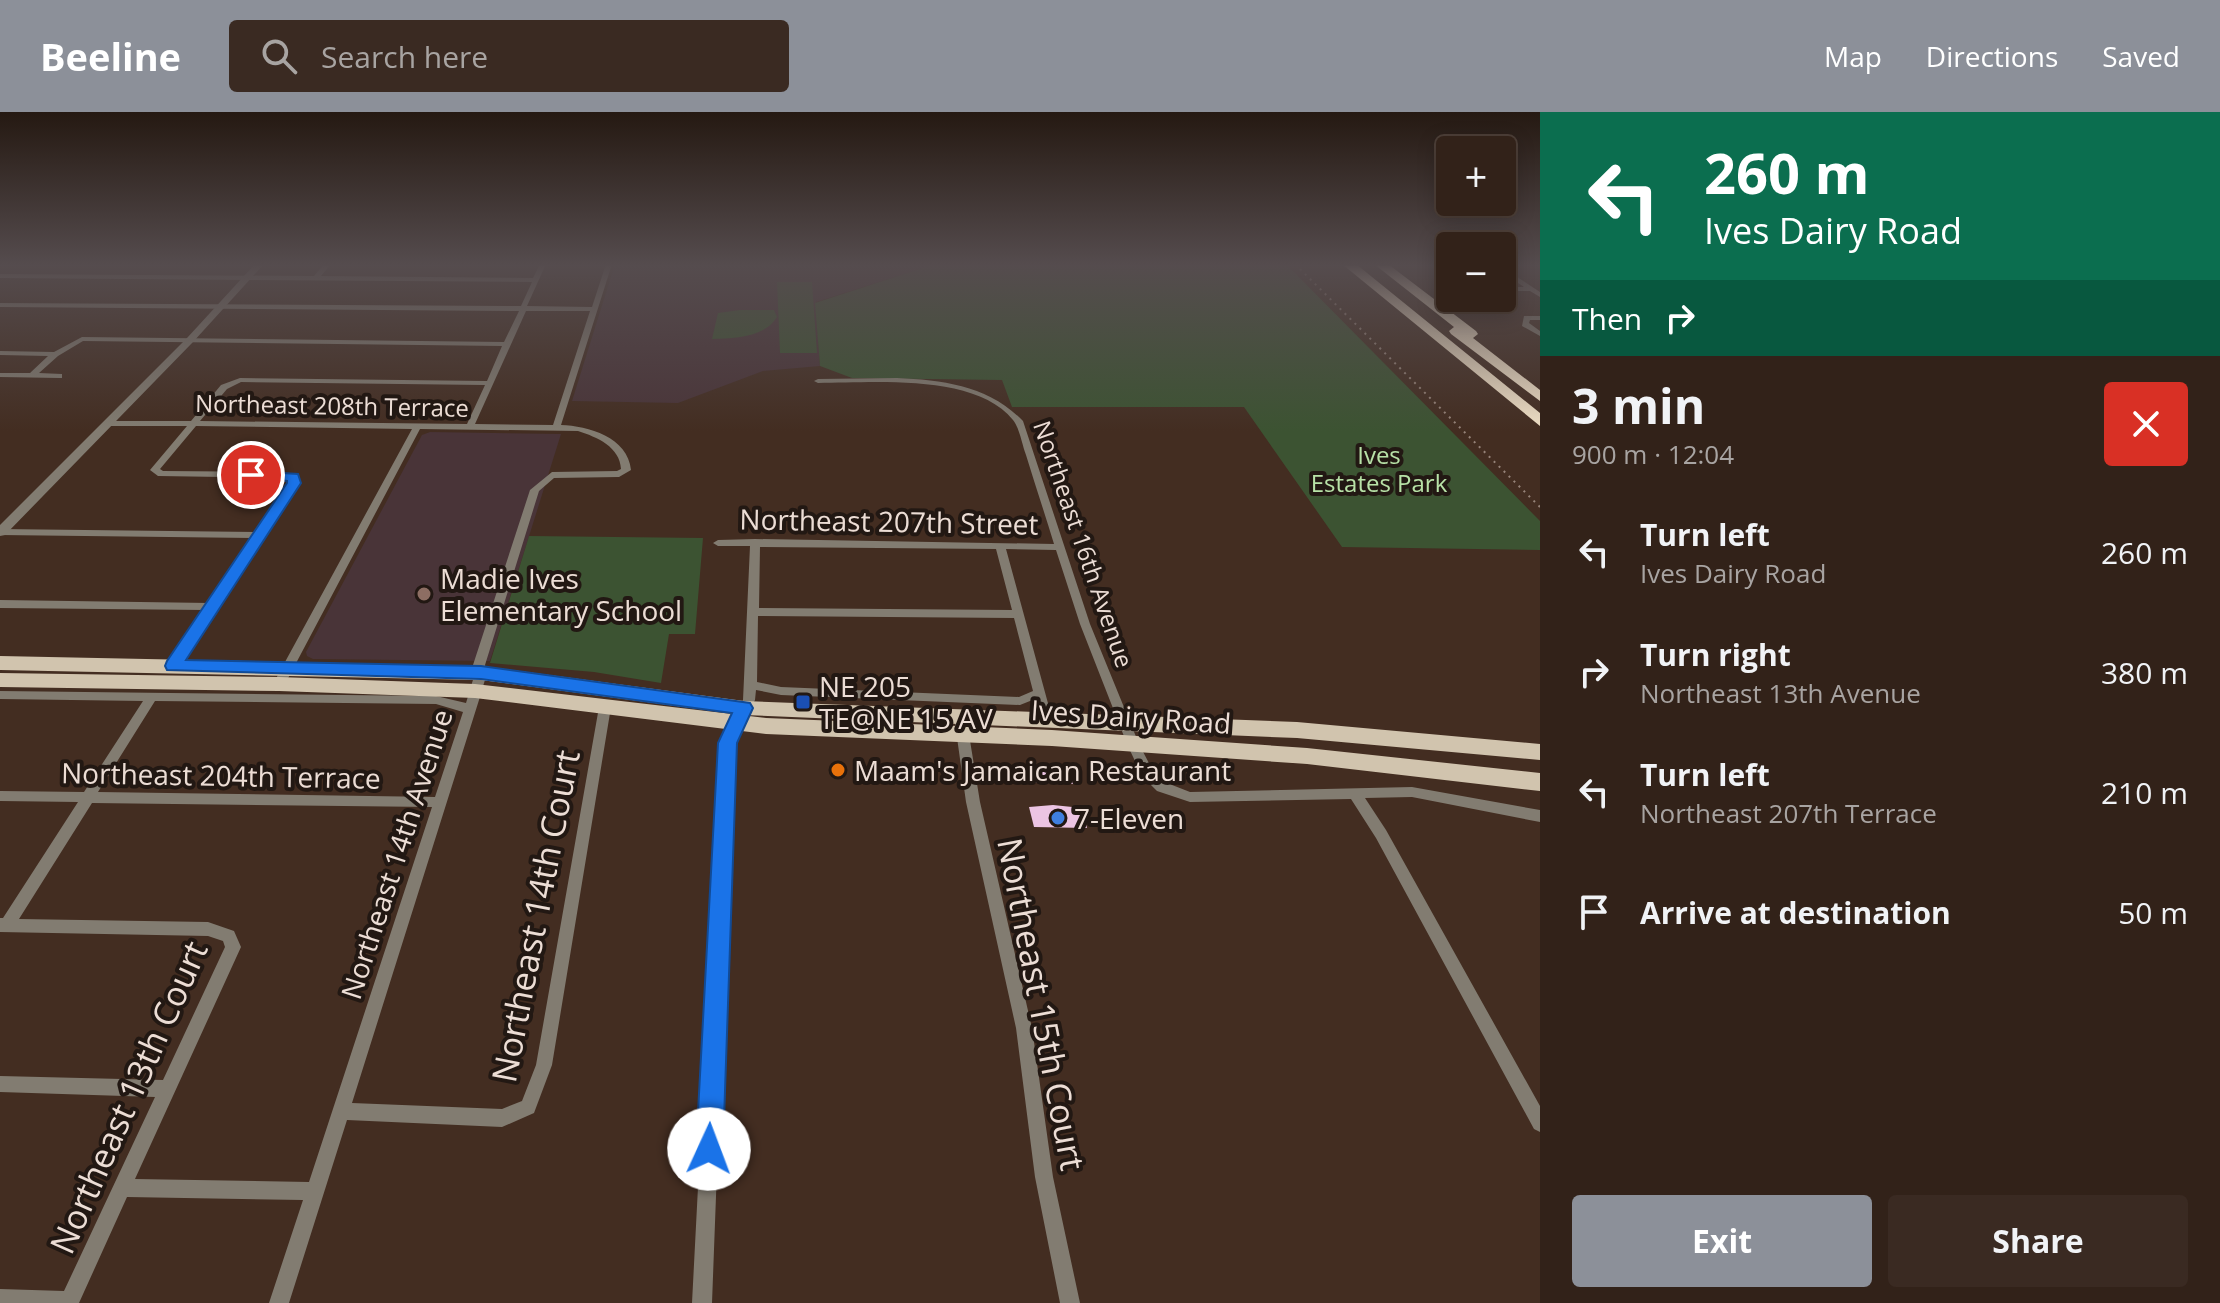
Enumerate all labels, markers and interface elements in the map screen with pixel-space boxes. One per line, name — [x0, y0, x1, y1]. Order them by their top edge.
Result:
search box — [229, 20, 789, 92]
text: Beeline — [40, 30, 181, 82]
icon: search — [257, 34, 301, 78]
text: Search here — [321, 36, 488, 77]
text: Map — [1824, 37, 1882, 75]
text: Directions — [1926, 37, 2058, 75]
text: Saved — [2102, 37, 2180, 75]
text: 260 m — [1704, 134, 1870, 210]
map controls — [1436, 136, 1516, 312]
button: + — [1436, 136, 1516, 216]
icon: left — [1572, 144, 1676, 248]
text: Ives Dairy Road — [1704, 206, 1962, 255]
button: − — [1436, 232, 1516, 312]
icon: right — [1658, 296, 1702, 340]
text: Then — [1572, 298, 1642, 339]
text: 3 min — [1572, 373, 1705, 438]
button: close — [2104, 382, 2188, 466]
street label: Northeast 208th Terrace — [195, 386, 469, 424]
street label: Northeast 16th Avenue — [1026, 416, 1142, 672]
text: 900 m · 12:04 — [1572, 436, 1734, 472]
park label: Ives Estates Park — [1311, 438, 1448, 499]
pin — [217, 441, 285, 509]
icon: arrive — [229, 453, 273, 497]
street label: Northeast 207th Street — [739, 499, 1039, 543]
text: Turn left — [1640, 514, 1770, 555]
icon: left — [1572, 530, 1616, 574]
text: 260 m — [2101, 532, 2188, 573]
text: Ives Dairy Road — [1640, 555, 1826, 591]
place label: Madie Ives Elementary School — [440, 559, 682, 629]
marker: Madie Ives Elementary School — [415, 585, 433, 603]
text: Turn right — [1640, 634, 1791, 675]
icon: right — [1572, 650, 1616, 694]
text: 380 m — [2101, 652, 2188, 693]
place label: NE 205 TE@NE 15 AV — [819, 667, 993, 737]
text: Northeast 13th Avenue — [1640, 675, 1921, 711]
street label: Ives Dairy Road — [1030, 690, 1232, 742]
marker: NE 205 TE@NE 15 AV — [794, 693, 812, 711]
street label: Northeast 14th Avenue — [331, 704, 461, 1004]
street label: Northeast 14th Court — [480, 746, 590, 1086]
place label: Maam's Jamaican Restaurant — [854, 751, 1231, 789]
street label: Northeast 204th Terrace — [61, 753, 381, 797]
text: Turn left — [1640, 754, 1770, 795]
marker: Maam's Jamaican Restaurant — [829, 761, 847, 779]
icon: left — [1572, 770, 1616, 814]
text: 210 m — [2101, 772, 2188, 813]
text: Northeast 207th Terrace — [1640, 795, 1937, 831]
place label: 7-Eleven — [1074, 799, 1184, 837]
marker: 7-Eleven — [1049, 809, 1067, 827]
street label: Northeast 15th Court — [987, 834, 1097, 1174]
icon: arrive — [1572, 890, 1616, 934]
text: Arrive at destination — [1640, 892, 1951, 933]
text: 50 m — [2118, 892, 2188, 933]
street label: Northeast 13th Court — [38, 933, 218, 1261]
position arrow — [667, 1107, 751, 1191]
button: Exit — [1572, 1195, 1872, 1287]
button: Share — [1888, 1195, 2188, 1287]

